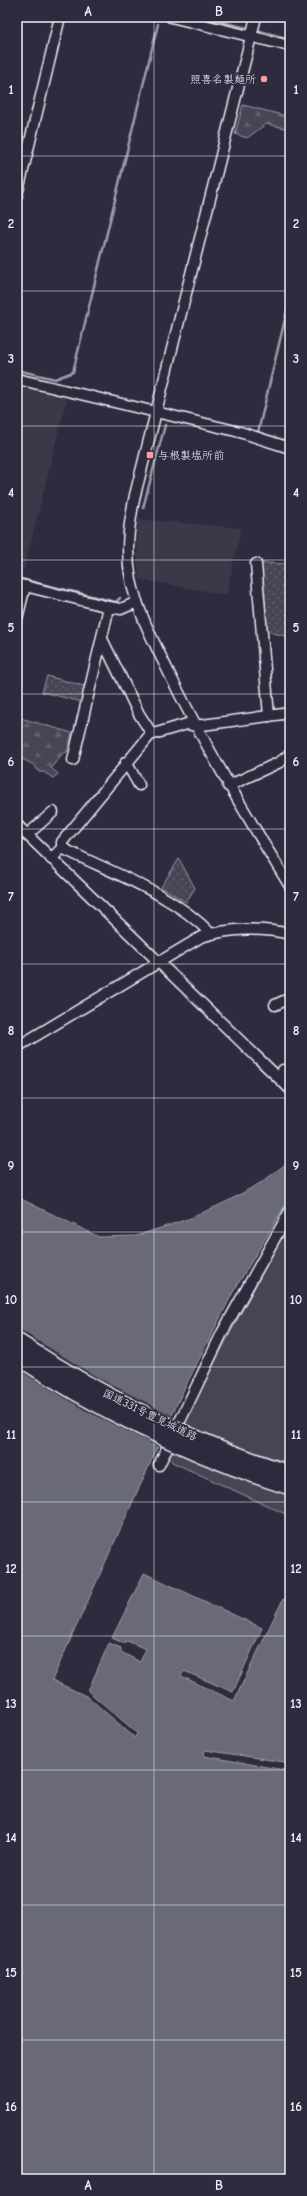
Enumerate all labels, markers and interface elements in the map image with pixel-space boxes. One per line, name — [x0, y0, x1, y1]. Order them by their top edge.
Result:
text: A — [84, 4, 92, 19]
text: B — [215, 4, 223, 19]
place label: 照喜名製麺所 — [190, 73, 256, 86]
marker: 照喜名製麺所 — [259, 74, 269, 84]
text: 1 — [8, 82, 14, 97]
text: 1 — [293, 82, 299, 97]
text: 2 — [8, 216, 14, 231]
text: 2 — [293, 216, 299, 231]
text: 3 — [8, 351, 14, 366]
text: 3 — [293, 351, 299, 366]
place label: 与根製塩所前 — [158, 449, 224, 462]
marker: 与根製塩所前 — [145, 450, 155, 460]
text: 4 — [8, 485, 14, 500]
text: 4 — [293, 485, 299, 500]
text: 5 — [8, 620, 15, 635]
text: 5 — [293, 620, 300, 635]
text: 6 — [8, 754, 15, 769]
text: 6 — [293, 754, 300, 769]
text: 7 — [8, 889, 14, 904]
text: 7 — [293, 889, 299, 904]
text: 8 — [8, 1023, 14, 1038]
text: 8 — [293, 1023, 299, 1038]
text: 9 — [8, 1158, 15, 1173]
text: 9 — [293, 1158, 300, 1173]
text: 10 — [5, 1292, 17, 1307]
text: 10 — [290, 1292, 302, 1307]
street label: 国道331号豊見城道路 — [101, 1386, 199, 1444]
text: 11 — [6, 1427, 16, 1442]
text: 11 — [291, 1427, 301, 1442]
text: 12 — [5, 1561, 17, 1576]
text: 12 — [290, 1561, 302, 1576]
text: 13 — [5, 1696, 17, 1711]
text: 13 — [290, 1696, 302, 1711]
text: 14 — [5, 1830, 17, 1845]
text: 14 — [290, 1830, 302, 1845]
text: 15 — [5, 1965, 17, 1980]
text: 15 — [290, 1965, 302, 1980]
text: 16 — [5, 2099, 17, 2114]
text: 16 — [290, 2099, 302, 2114]
text: A — [84, 2178, 92, 2193]
text: B — [215, 2178, 223, 2193]

